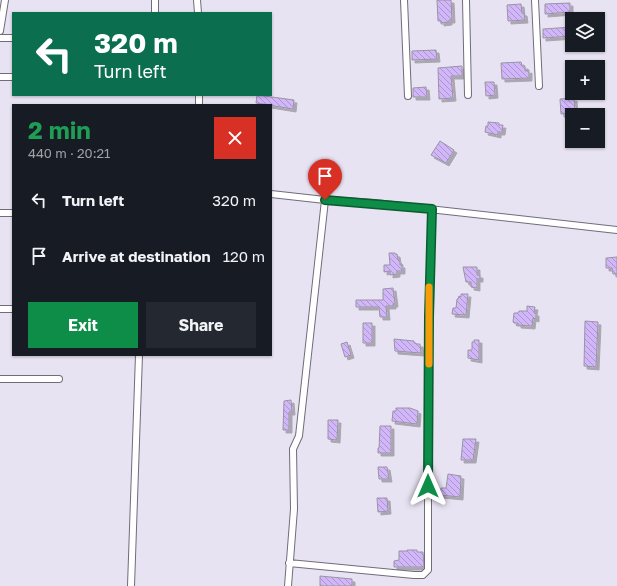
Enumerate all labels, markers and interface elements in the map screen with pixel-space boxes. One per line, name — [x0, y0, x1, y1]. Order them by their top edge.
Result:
map controls — [565, 12, 605, 148]
button: layers — [565, 12, 605, 52]
text: 320 m — [94, 26, 178, 59]
icon: left — [28, 28, 80, 80]
text: Turn left — [94, 60, 167, 82]
button: + — [565, 60, 605, 100]
button: − — [565, 108, 605, 148]
text: 2 min — [28, 115, 91, 144]
button: close — [214, 117, 256, 159]
text: 440 m · 20:21 — [28, 145, 110, 161]
pin — [308, 159, 342, 200]
icon: arrive — [314, 165, 336, 187]
icon: left — [28, 189, 50, 211]
text: Turn left — [62, 191, 124, 209]
text: 320 m — [212, 191, 256, 209]
icon: arrive — [28, 245, 50, 267]
text: Arrive at destination — [62, 247, 211, 265]
text: 120 m — [223, 247, 265, 265]
button: Exit — [28, 302, 138, 348]
button: Share — [146, 302, 256, 348]
position arrow — [407, 465, 449, 507]

